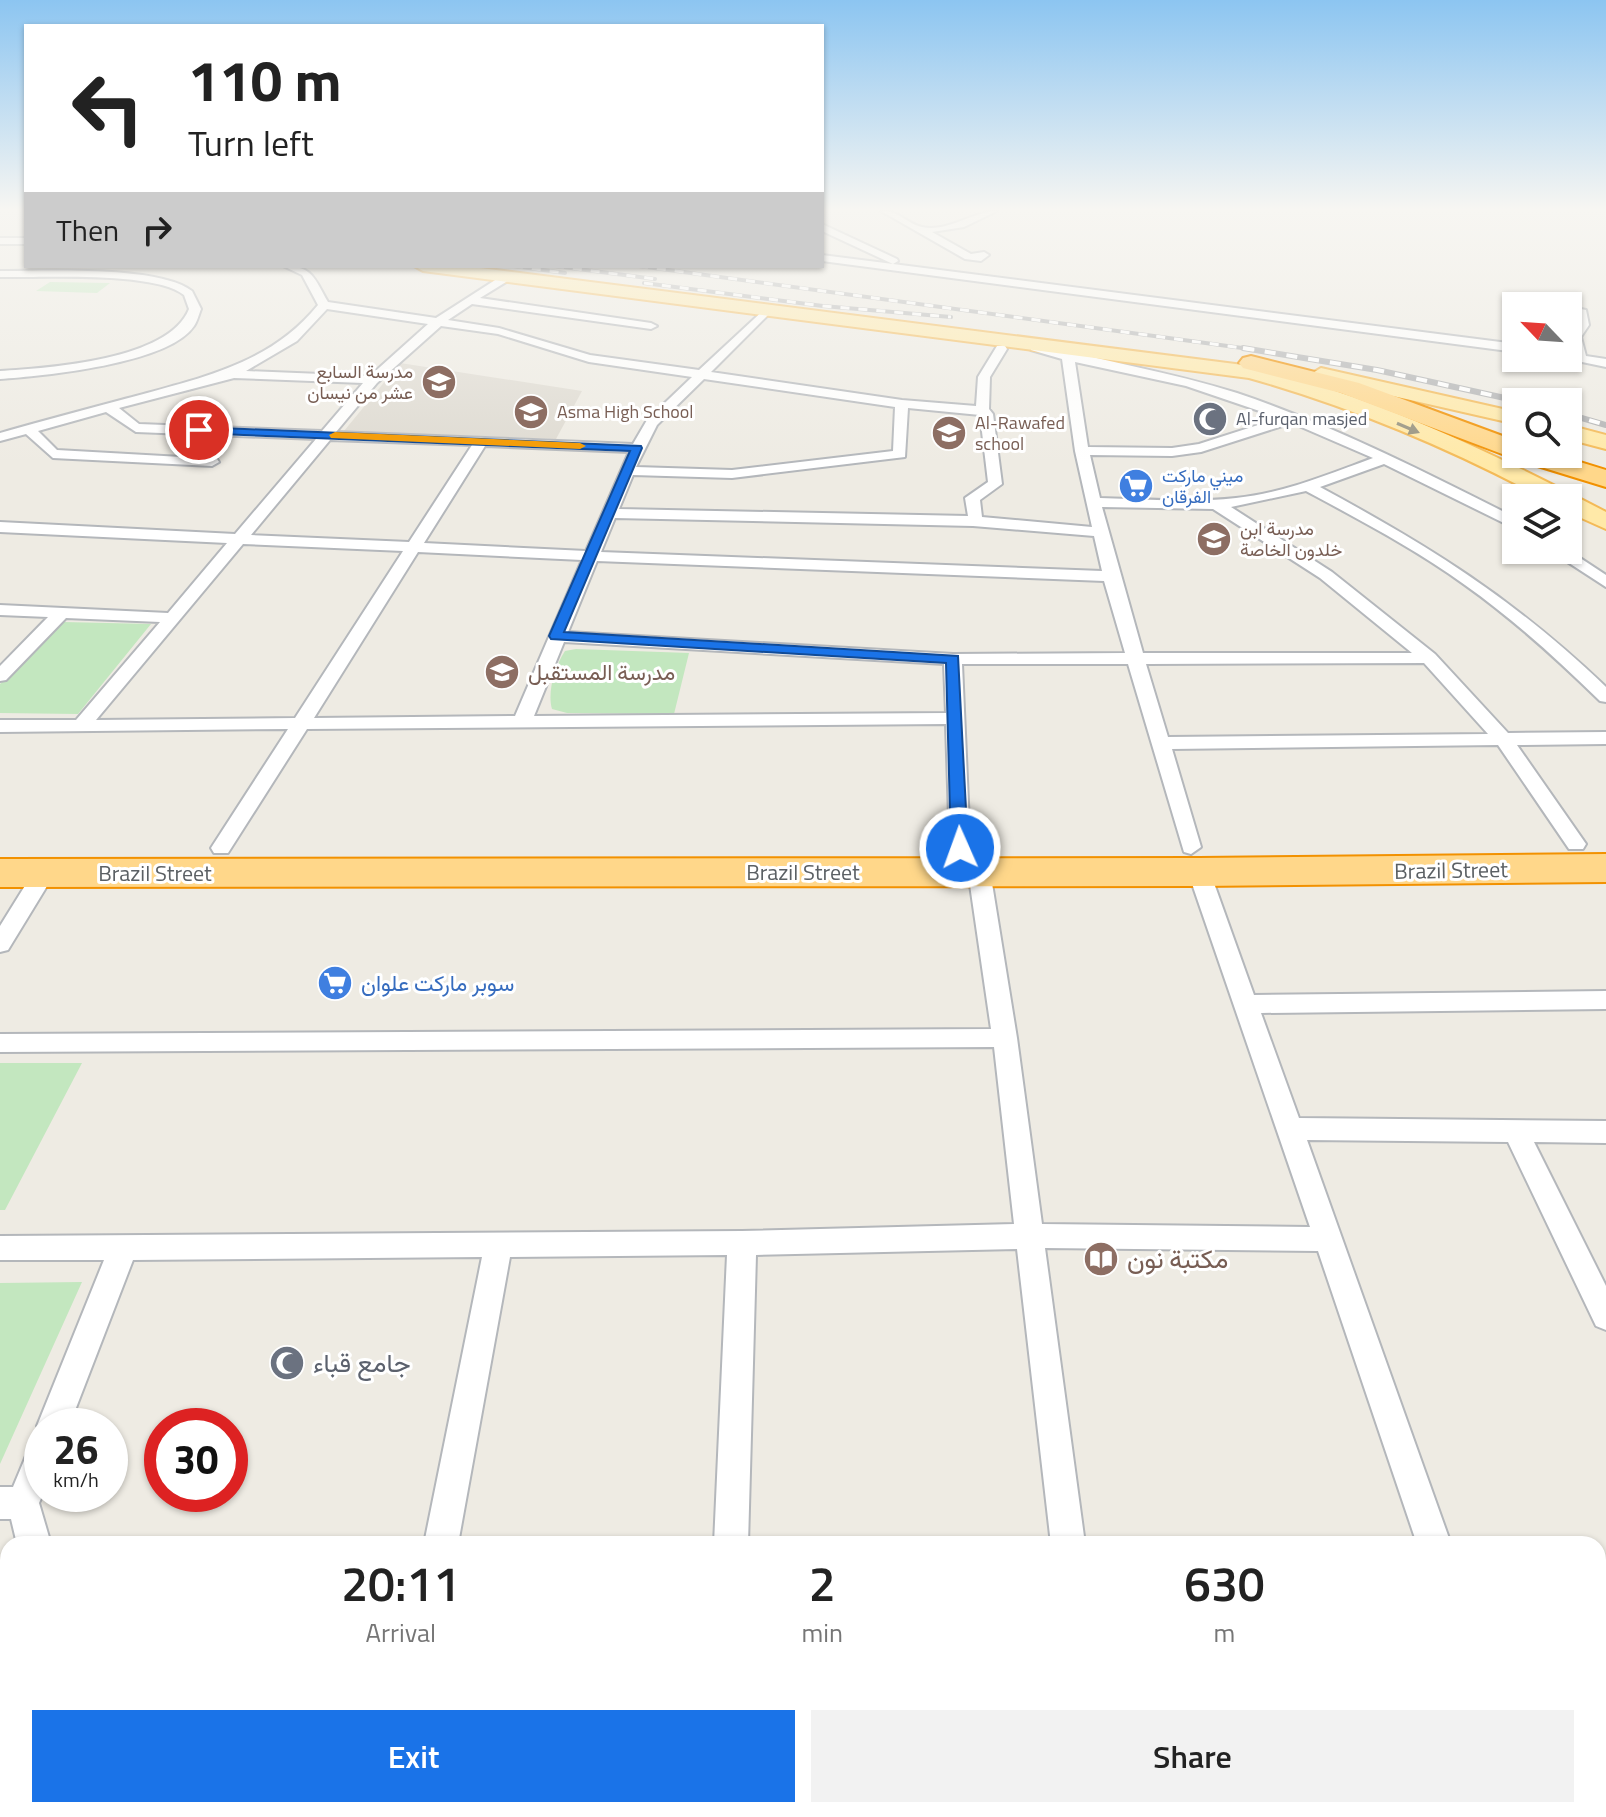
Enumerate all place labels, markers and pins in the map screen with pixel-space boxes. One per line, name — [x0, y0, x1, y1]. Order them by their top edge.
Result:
place label: مدرسة السابع عشر من نيسان — [307, 358, 413, 406]
school or university icon: مدرسة السابع عشر من نيسان — [420, 363, 458, 401]
school or university icon: Asma High School — [512, 393, 550, 431]
pin — [165, 396, 233, 464]
place label: Asma High School — [557, 398, 694, 425]
mosque icon: Al-furqan masjed — [1191, 400, 1229, 438]
place label: Al-furqan masjed — [1236, 405, 1367, 432]
place label: Al-Rawafed school — [975, 409, 1065, 457]
school or university icon: Al-Rawafed school — [930, 414, 968, 452]
place label: ميني ماركت الفرقان — [1162, 462, 1243, 510]
supermarket icon: ميني ماركت الفرقان — [1117, 467, 1155, 505]
place label: مدرسة ابن خلدون الخاصة — [1240, 515, 1342, 563]
school or university icon: مدرسة ابن خلدون الخاصة — [1195, 520, 1233, 558]
school or university icon: مدرسة المستقبل — [483, 653, 521, 691]
place label: مدرسة المستقبل — [528, 655, 675, 689]
supermarket icon: سوبر ماركت علوان — [316, 964, 354, 1002]
place label: سوبر ماركت علوان — [361, 966, 514, 1000]
place label: مكتبة نون — [1127, 1239, 1228, 1278]
library icon: مكتبة نون — [1082, 1240, 1120, 1278]
place label: جامع قباء — [313, 1343, 411, 1382]
mosque icon: جامع قباء — [268, 1344, 306, 1382]

